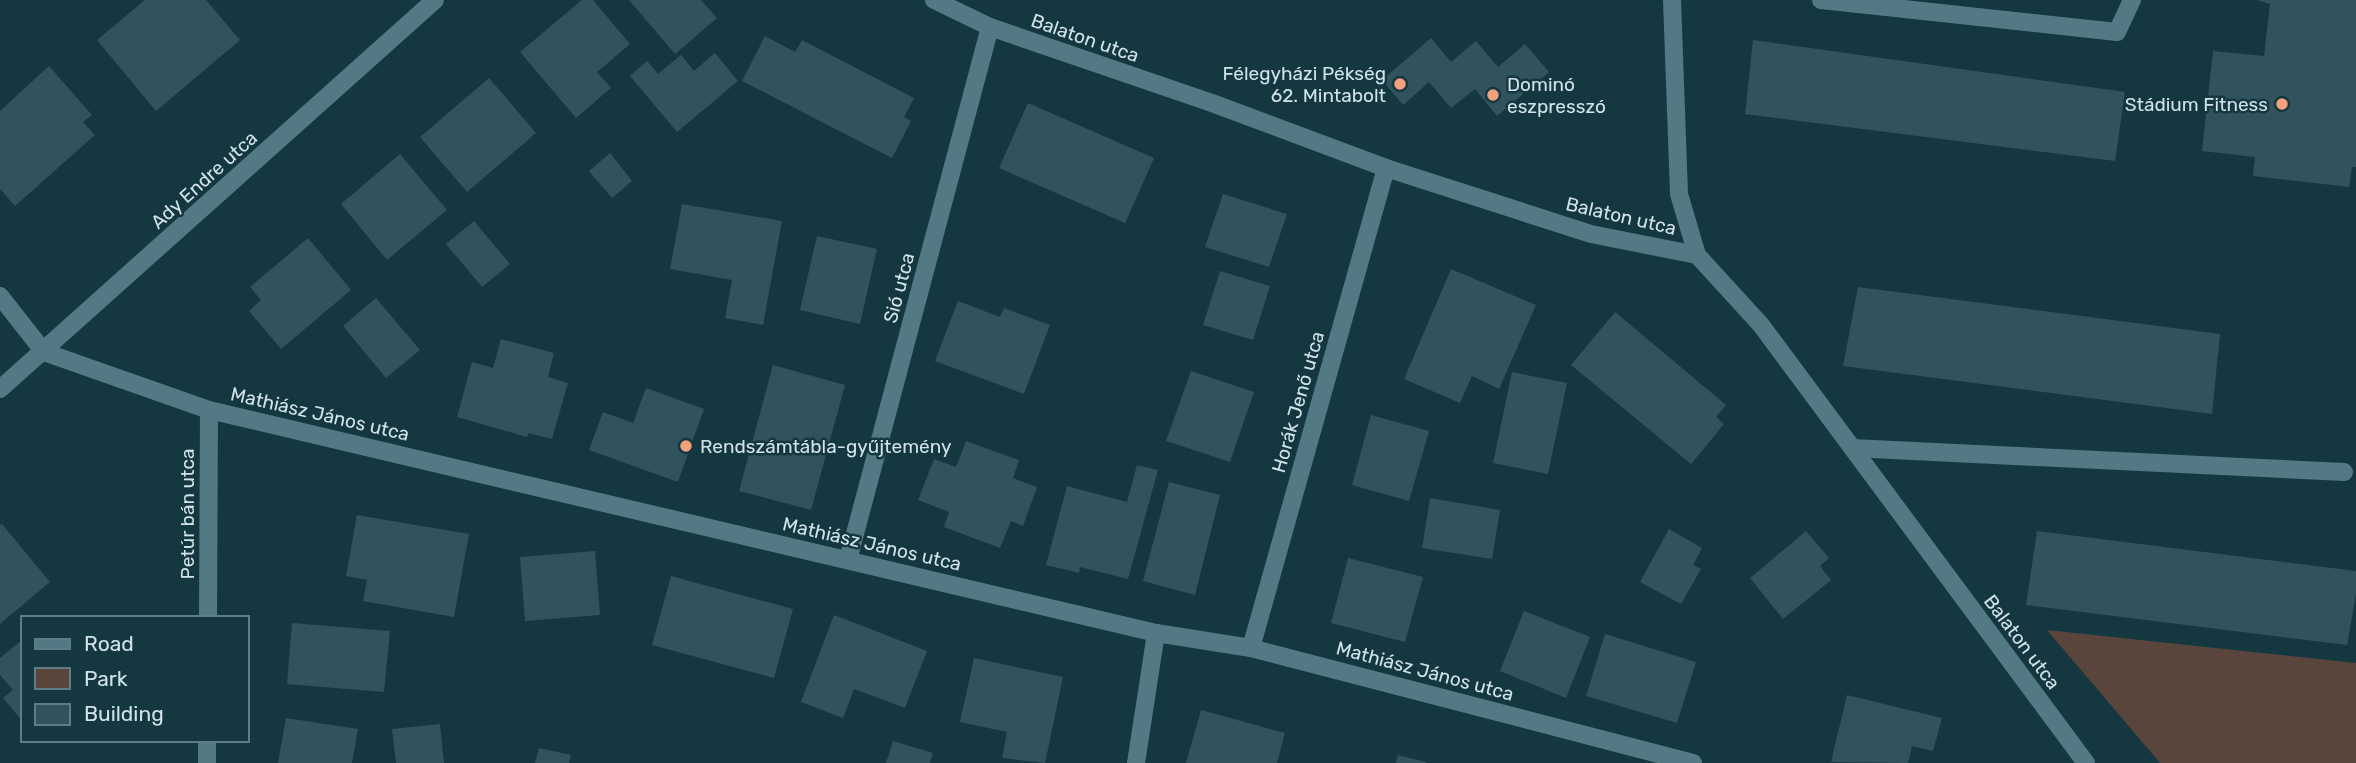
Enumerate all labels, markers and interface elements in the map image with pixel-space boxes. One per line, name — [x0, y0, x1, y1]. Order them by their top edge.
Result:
street label: Balaton utca — [1028, 9, 1142, 67]
place label: Félegyházi Pékség 62. Mintabolt — [1222, 62, 1387, 107]
place label: Dominó eszpresszó — [1507, 73, 1606, 118]
marker: Félegyházi Pékség 62. Mintabolt — [1392, 76, 1408, 92]
marker: Dominó eszpresszó — [1485, 87, 1501, 103]
place label: Stádium Fitness — [2125, 93, 2268, 116]
marker: Stádium Fitness — [2274, 96, 2290, 112]
street label: Ady Endre utca — [146, 126, 262, 234]
street label: Balaton utca — [1564, 192, 1678, 240]
street label: Sió utca — [879, 250, 919, 326]
street label: Horák Jenő utca — [1267, 329, 1329, 475]
street label: Mathiász János utca — [228, 382, 412, 446]
place label: Rendszámtábla-gyűjtemény — [700, 435, 951, 458]
marker: Rendszámtábla-gyűjtemény — [678, 438, 694, 454]
street label: Petúr bán utca — [176, 449, 199, 579]
street label: Mathiász János utca — [780, 512, 964, 576]
street label: Balaton utca — [1979, 590, 2065, 694]
legend — [21, 616, 248, 742]
text: Road — [84, 631, 134, 656]
street label: Mathiász János utca — [1334, 636, 1516, 706]
text: Park — [84, 666, 128, 691]
text: Building — [84, 701, 164, 726]

